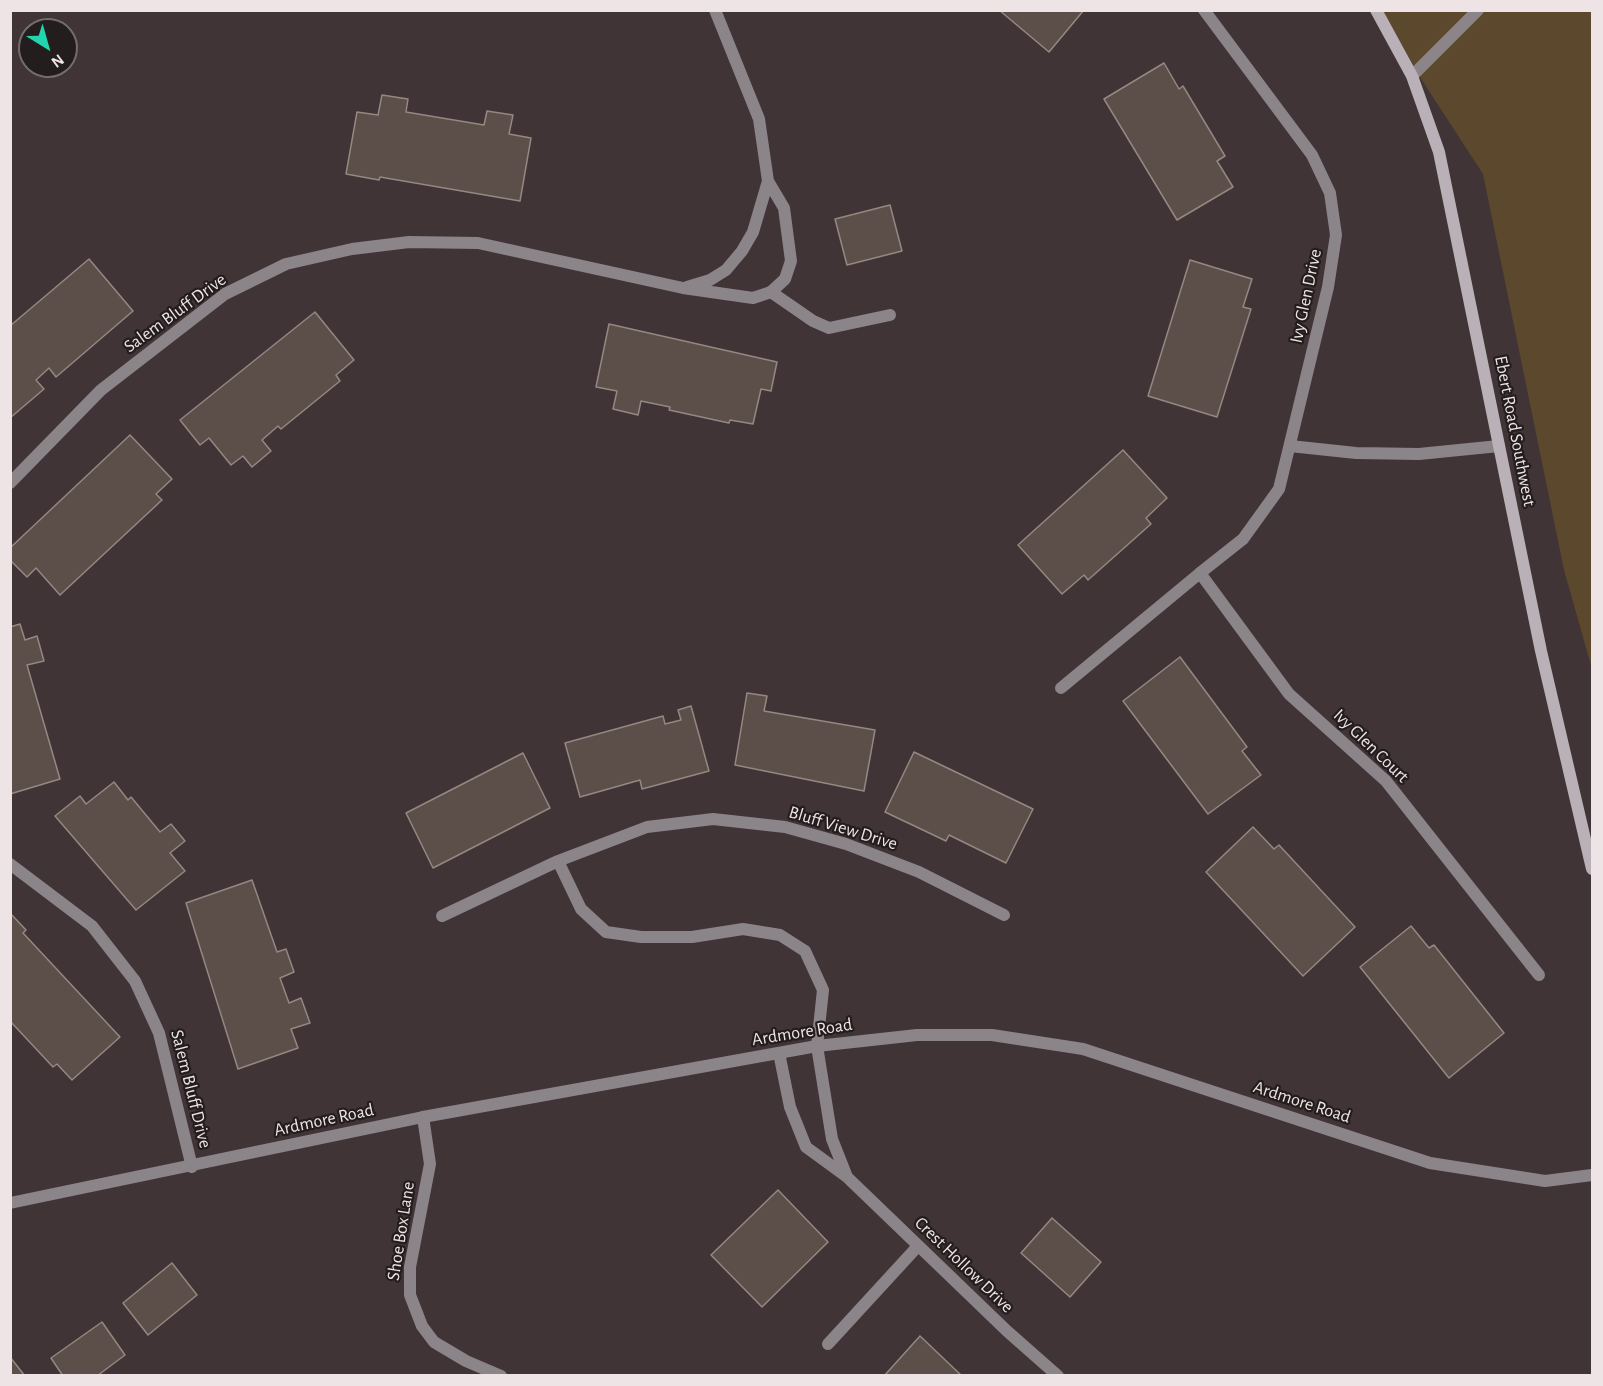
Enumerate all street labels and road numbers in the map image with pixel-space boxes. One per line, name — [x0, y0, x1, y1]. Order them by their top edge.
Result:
street label: Ivy Glen Drive — [1285, 247, 1327, 345]
street label: Salem Bluff Drive — [120, 269, 230, 357]
street label: Ebert Road Southwest — [1490, 354, 1540, 508]
street label: Ivy Glen Court — [1329, 705, 1413, 787]
street label: Bluff View Drive — [786, 801, 900, 855]
street label: Ardmore Road — [750, 1013, 854, 1051]
street label: Salem Bluff Drive — [166, 1028, 216, 1150]
street label: Ardmore Road — [1251, 1076, 1353, 1128]
street label: Ardmore Road — [272, 1099, 376, 1141]
street label: Shoe Box Lane — [383, 1180, 419, 1282]
street label: Crest Hollow Drive — [910, 1212, 1018, 1318]

